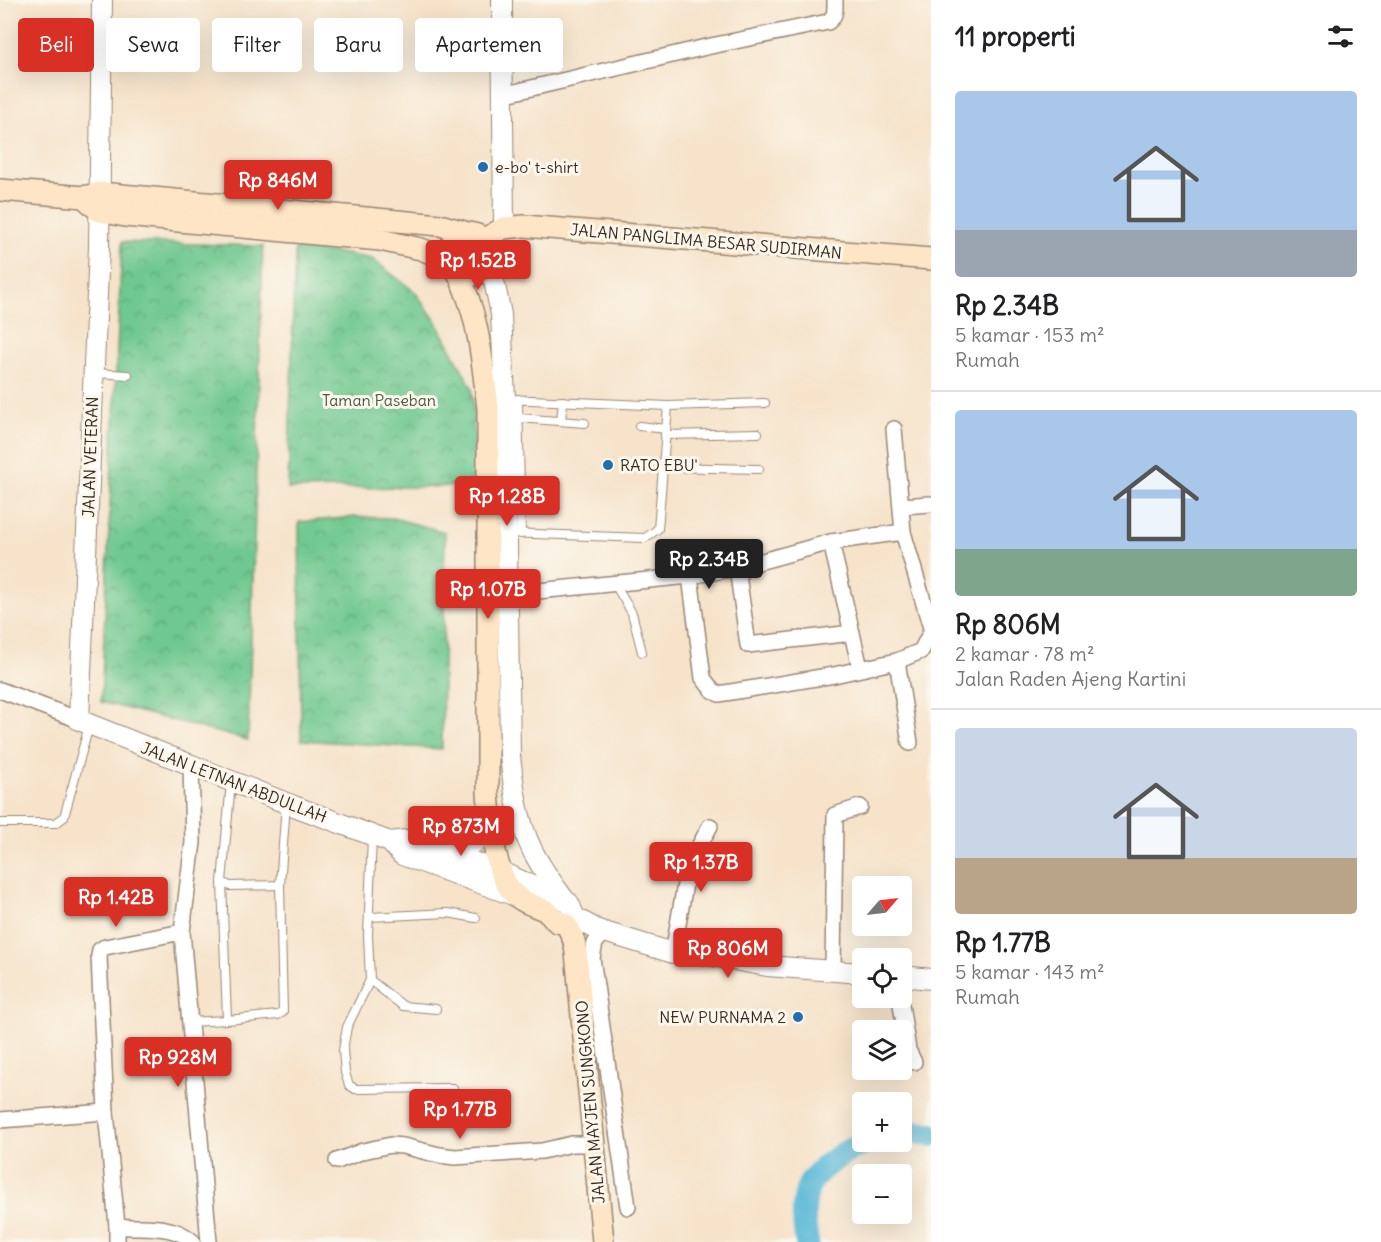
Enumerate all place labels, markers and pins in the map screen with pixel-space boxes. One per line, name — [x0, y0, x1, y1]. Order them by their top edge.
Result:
place label: e-bo' t-shirt — [495, 157, 579, 177]
pin: Rp 846M — [223, 160, 333, 211]
marker: e-bo' t-shirt — [476, 160, 490, 174]
pin: Rp 1.52B — [416, 240, 540, 291]
place label: RATO EBU' — [620, 455, 698, 475]
marker: RATO EBU' — [601, 458, 615, 472]
pin: Rp 1.28B — [445, 476, 569, 527]
pin: Rp 2.34B — [647, 539, 771, 590]
pin: Rp 1.07B — [426, 569, 550, 620]
pin: Rp 873M — [406, 806, 516, 857]
pin: Rp 1.37B — [639, 842, 763, 893]
pin: Rp 1.42B — [54, 877, 178, 928]
pin: Rp 806M — [673, 928, 783, 979]
place label: NEW PURNAMA 2 — [659, 1007, 786, 1027]
marker: NEW PURNAMA 2 — [791, 1010, 805, 1024]
pin: Rp 928M — [123, 1037, 233, 1088]
pin: Rp 1.77B — [398, 1089, 522, 1140]

